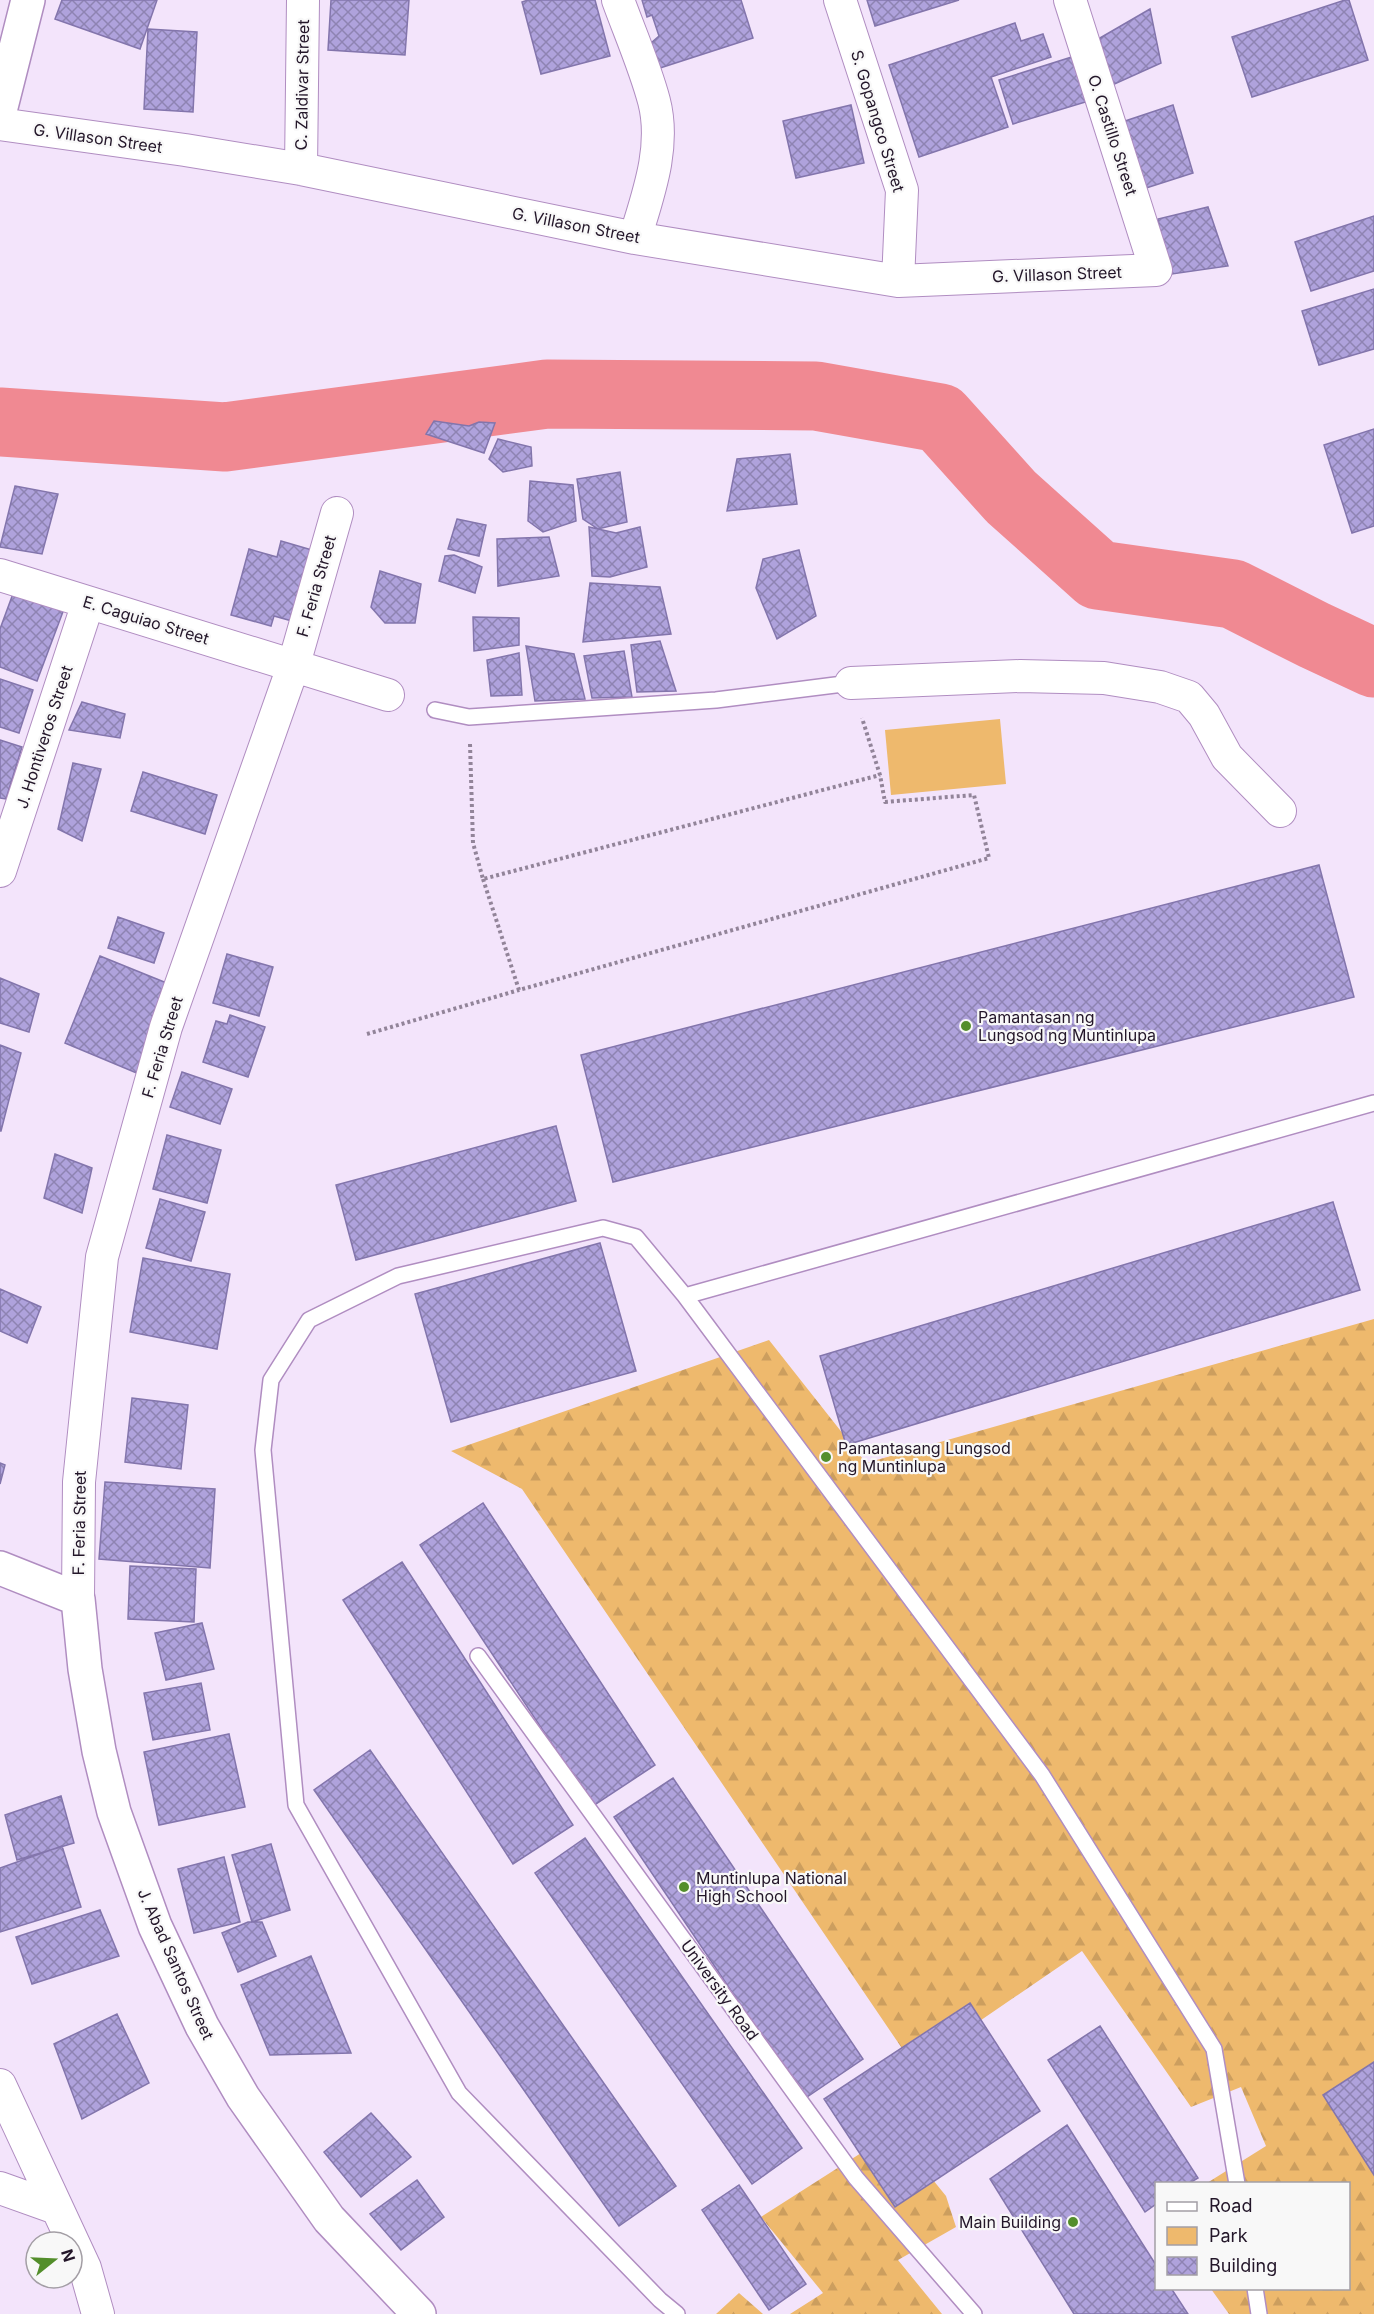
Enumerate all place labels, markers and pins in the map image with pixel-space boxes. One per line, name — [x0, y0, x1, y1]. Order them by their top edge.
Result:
place label: Pamantasan ng Lungsod ng Muntinlupa — [978, 1007, 1156, 1045]
marker: Pamantasan ng Lungsod ng Muntinlupa — [959, 1019, 973, 1033]
place label: Pamantasang Lungsod ng Muntinlupa — [838, 1438, 1011, 1476]
marker: Pamantasang Lungsod ng Muntinlupa — [819, 1450, 833, 1464]
place label: Muntinlupa National High School — [696, 1868, 847, 1906]
marker: Muntinlupa National High School — [677, 1880, 691, 1894]
place label: Main Building — [959, 2212, 1061, 2232]
marker: Main Building — [1066, 2215, 1080, 2229]

